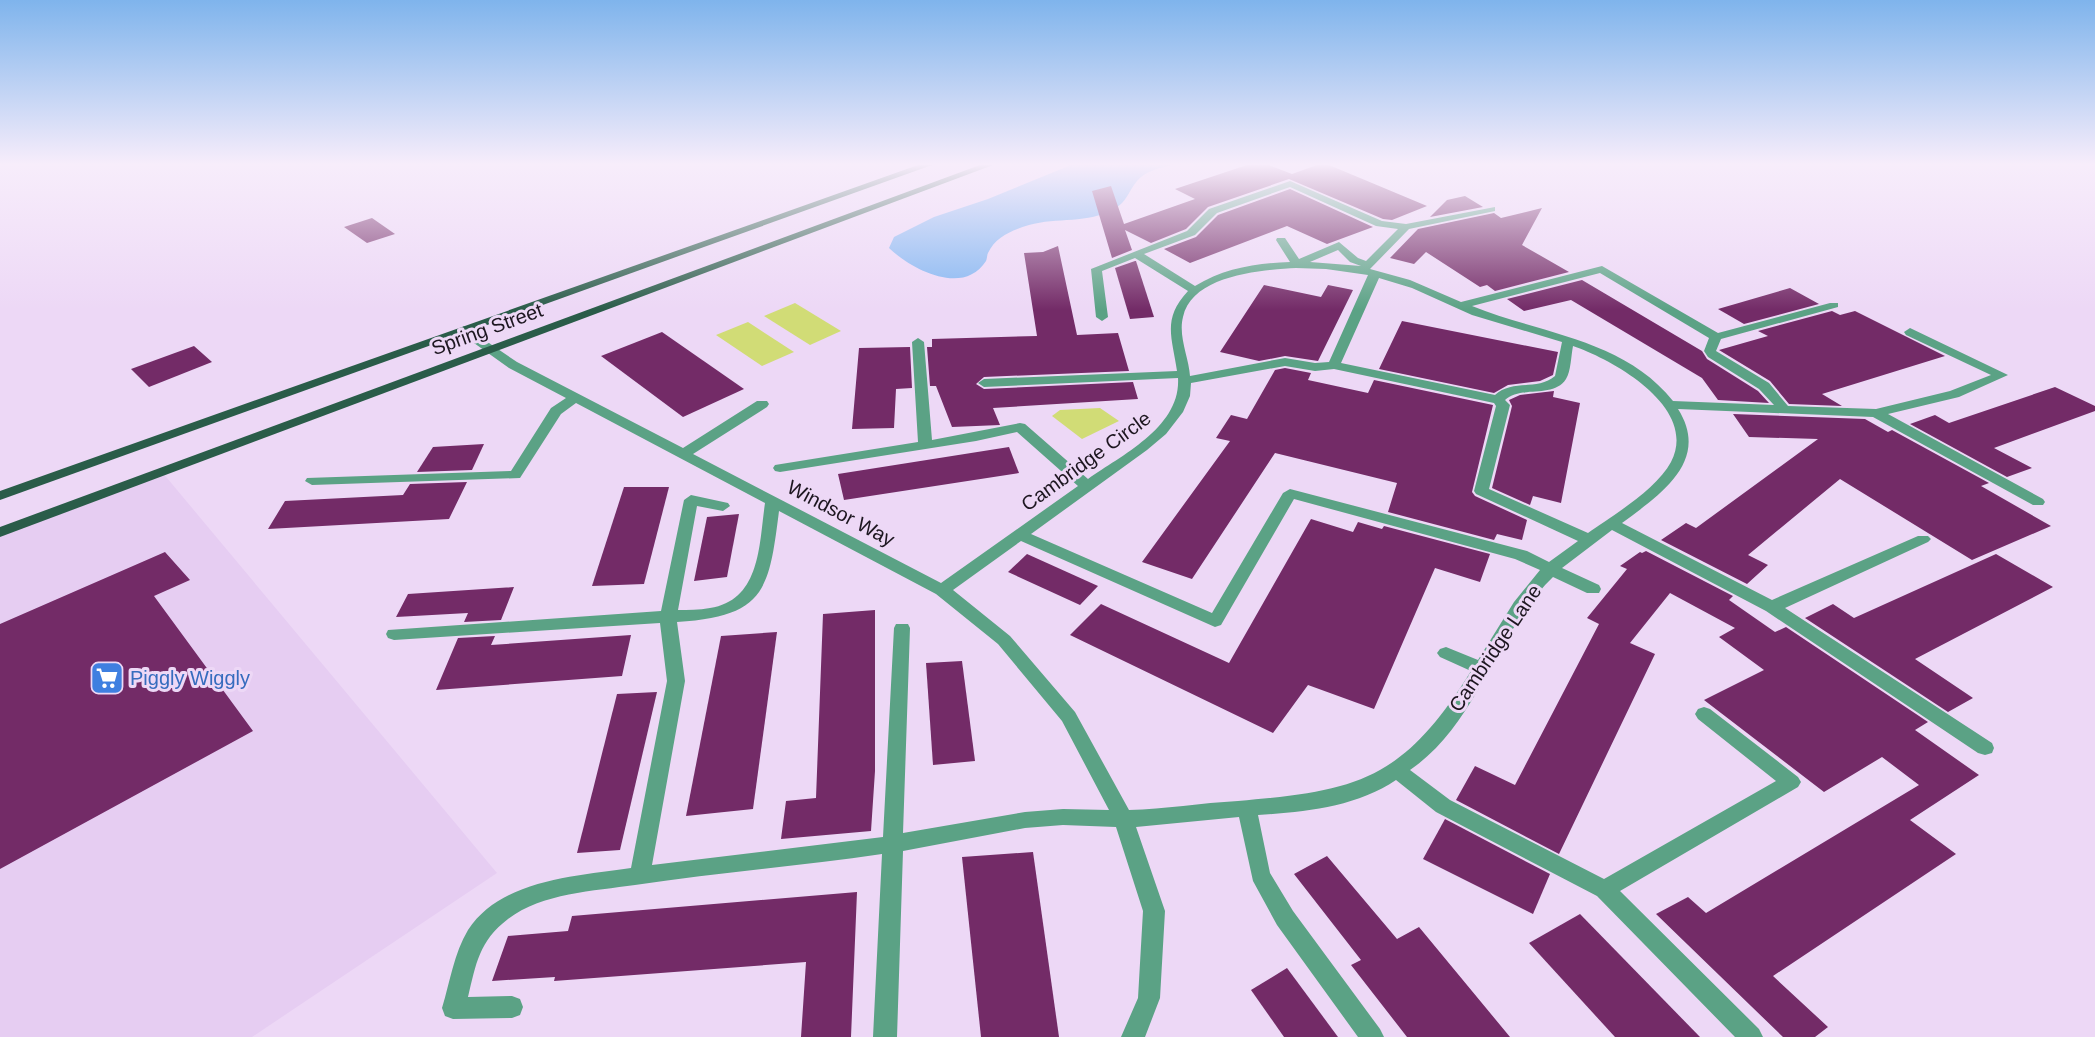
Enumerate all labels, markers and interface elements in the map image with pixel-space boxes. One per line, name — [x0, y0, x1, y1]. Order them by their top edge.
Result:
street label: Spring Street — [428, 299, 546, 359]
street label: Cambridge Circle — [1017, 407, 1155, 515]
street label: Windsor Way — [784, 476, 898, 550]
street label: Cambridge Lane — [1445, 581, 1545, 715]
supermarket icon: Piggly Wiggly — [89, 660, 125, 696]
place label: Piggly Wiggly — [130, 667, 250, 689]

